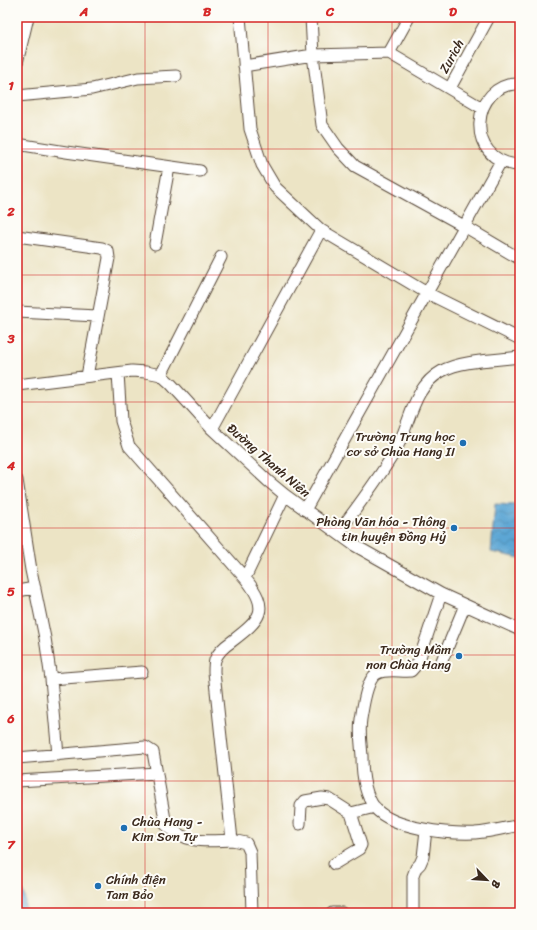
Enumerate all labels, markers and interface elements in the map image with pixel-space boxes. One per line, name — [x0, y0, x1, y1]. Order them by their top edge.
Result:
text: A — [79, 0, 88, 23]
text: B — [203, 0, 212, 23]
text: C — [325, 0, 335, 23]
text: D — [449, 0, 457, 23]
street label: Zurich — [433, 35, 470, 78]
text: 1 — [8, 74, 14, 97]
text: 2 — [6, 200, 15, 223]
text: 3 — [6, 327, 15, 350]
street label: Đường Thanh Niên — [222, 417, 316, 503]
place label: Trường Trung học cơ sở Chùa Hang II — [347, 425, 456, 463]
marker: Trường Trung học cơ sở Chùa Hang II — [458, 438, 468, 448]
text: 4 — [6, 454, 16, 477]
place label: Phòng Văn hóa - Thông tin huyện Đồng Hỷ — [316, 510, 446, 548]
marker: Phòng Văn hóa - Thông tin huyện Đồng Hỷ — [449, 523, 459, 533]
text: 5 — [7, 580, 15, 603]
place label: Trường Mầm non Chùa Hang — [366, 638, 451, 676]
marker: Trường Mầm non Chùa Hang — [454, 651, 464, 661]
text: 6 — [6, 707, 15, 730]
place label: Chùa Hang - Kim Sơn Tự — [132, 810, 203, 848]
marker: Chùa Hang - Kim Sơn Tự — [119, 823, 129, 833]
text: 7 — [7, 833, 16, 856]
north arrow — [467, 860, 507, 900]
place label: Chính điện Tam Bảo — [106, 868, 166, 906]
text: B — [486, 877, 506, 891]
marker: Chính điện Tam Bảo — [93, 881, 103, 891]

